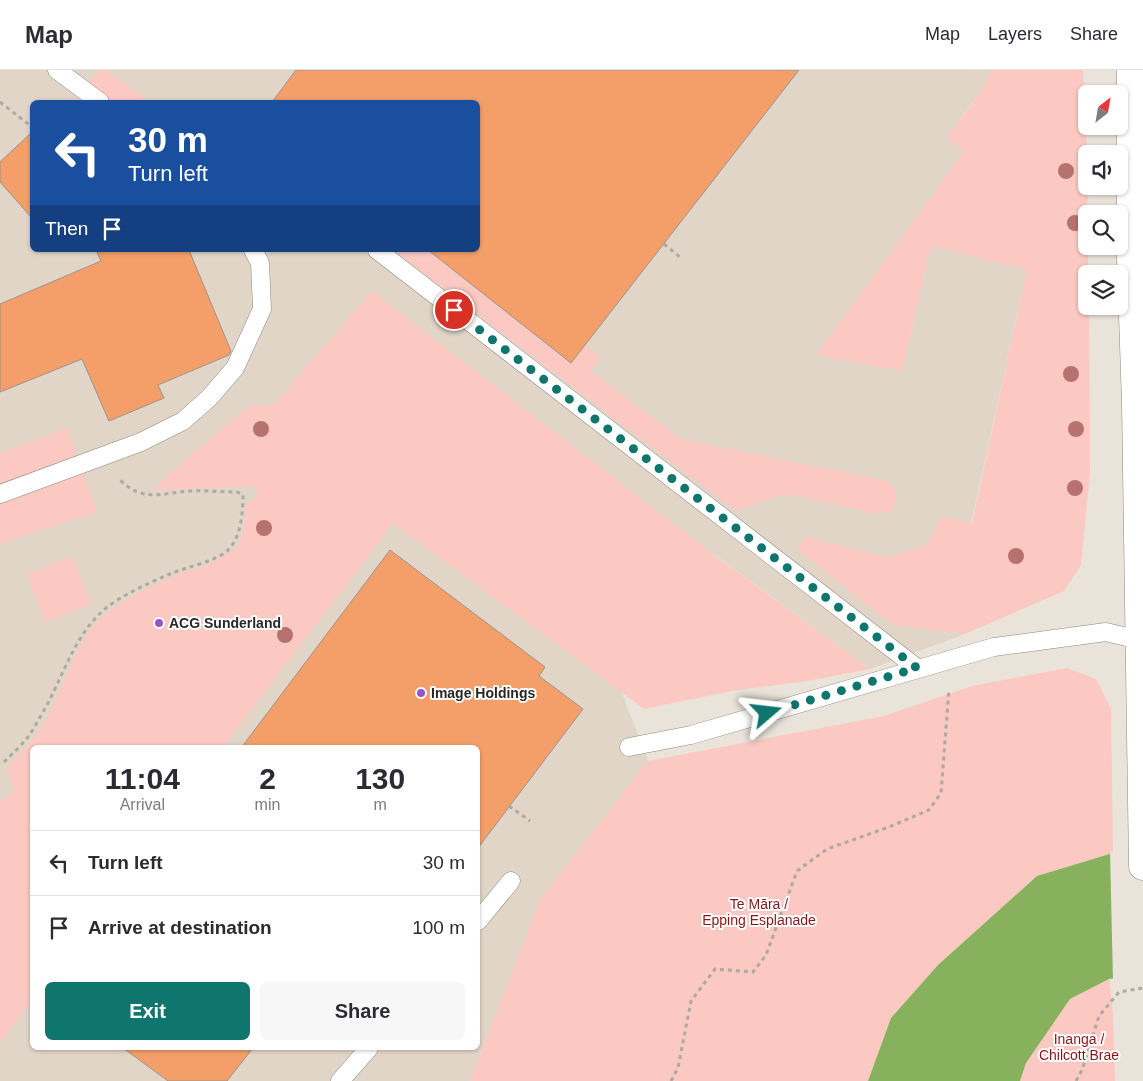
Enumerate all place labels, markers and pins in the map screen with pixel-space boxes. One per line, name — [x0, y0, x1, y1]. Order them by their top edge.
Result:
pin — [433, 289, 475, 331]
place label: ACG Sunderland — [169, 615, 281, 631]
marker: ACG Sunderland — [153, 617, 165, 629]
place label: Image Holdings — [431, 685, 535, 701]
marker: Image Holdings — [415, 687, 427, 699]

